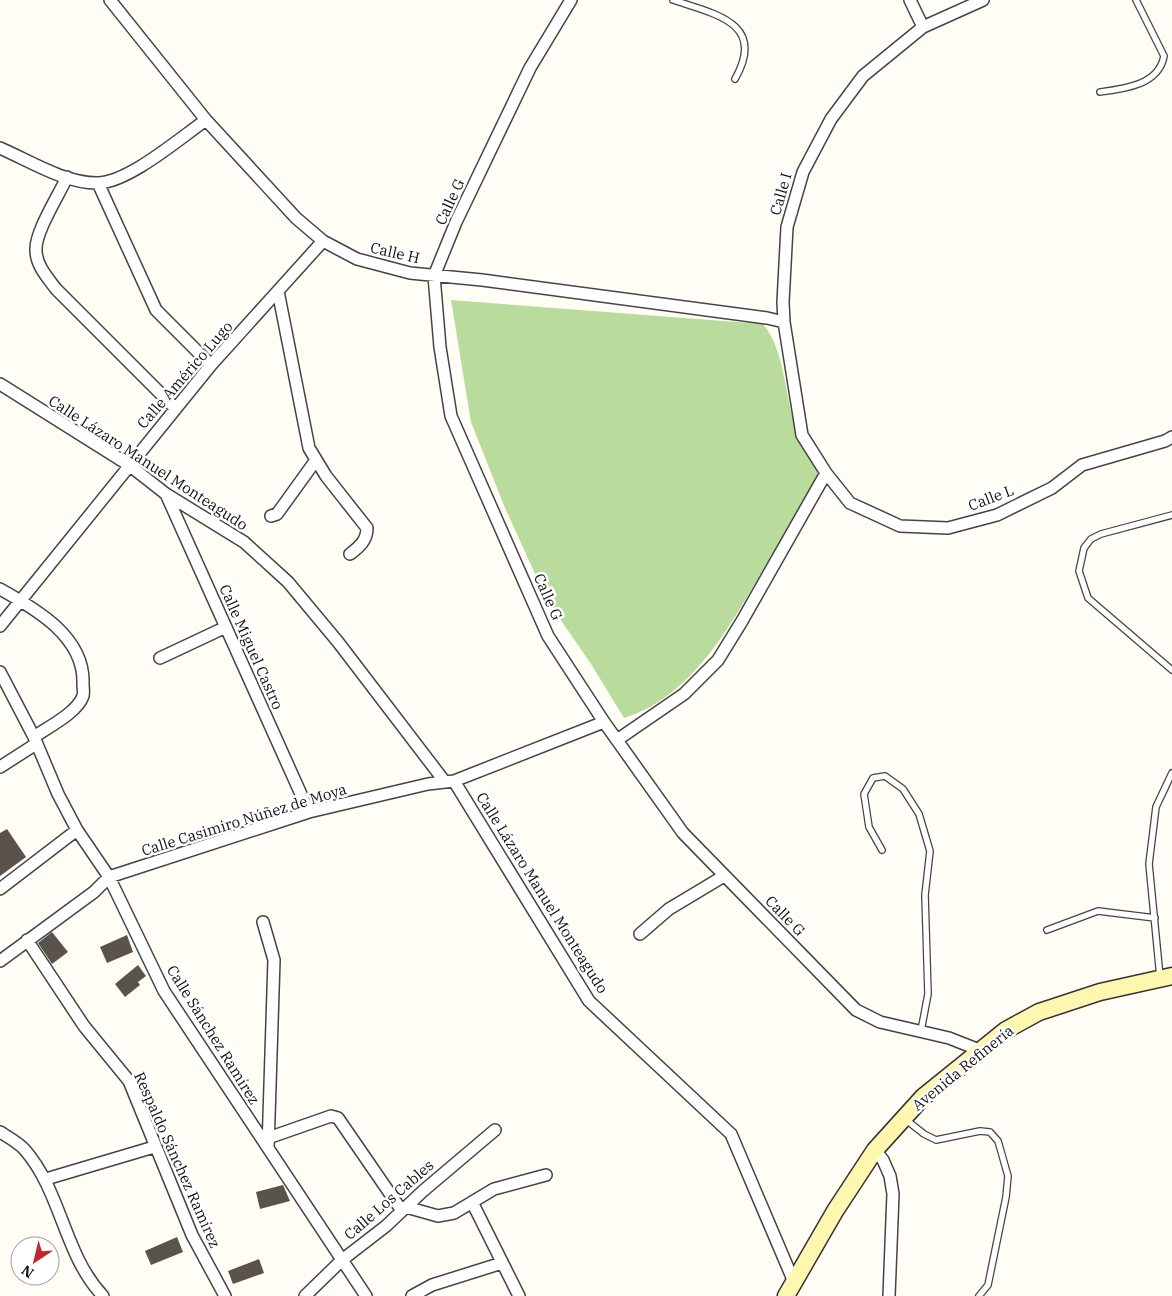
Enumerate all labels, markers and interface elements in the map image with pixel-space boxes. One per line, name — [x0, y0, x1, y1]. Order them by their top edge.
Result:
street label: Calle I — [765, 170, 796, 217]
street label: Calle G — [431, 175, 469, 228]
street label: Calle H — [369, 238, 422, 267]
street label: Calle Américo Lugo — [133, 317, 237, 432]
street label: Calle Lázaro Manuel Monteagudo — [45, 391, 251, 534]
street label: Calle L — [965, 480, 1016, 515]
street label: Calle G — [530, 570, 567, 623]
street label: Calle Miguel Castro — [215, 581, 288, 712]
street label: Calle Casimiro Núñez de Moya — [139, 779, 349, 860]
street label: Calle Lázaro Manuel Monteagudo — [472, 789, 612, 997]
street label: Calle G — [761, 891, 809, 940]
street label: Calle Sánchez Ramírez — [163, 962, 264, 1108]
street label: Avenida Refinería — [908, 1021, 1017, 1114]
street label: Respaldo Sánchez Ramírez — [130, 1069, 225, 1251]
street label: Calle Los Cables — [340, 1155, 438, 1244]
north arrow — [10, 1236, 60, 1286]
text: N — [18, 1261, 37, 1282]

